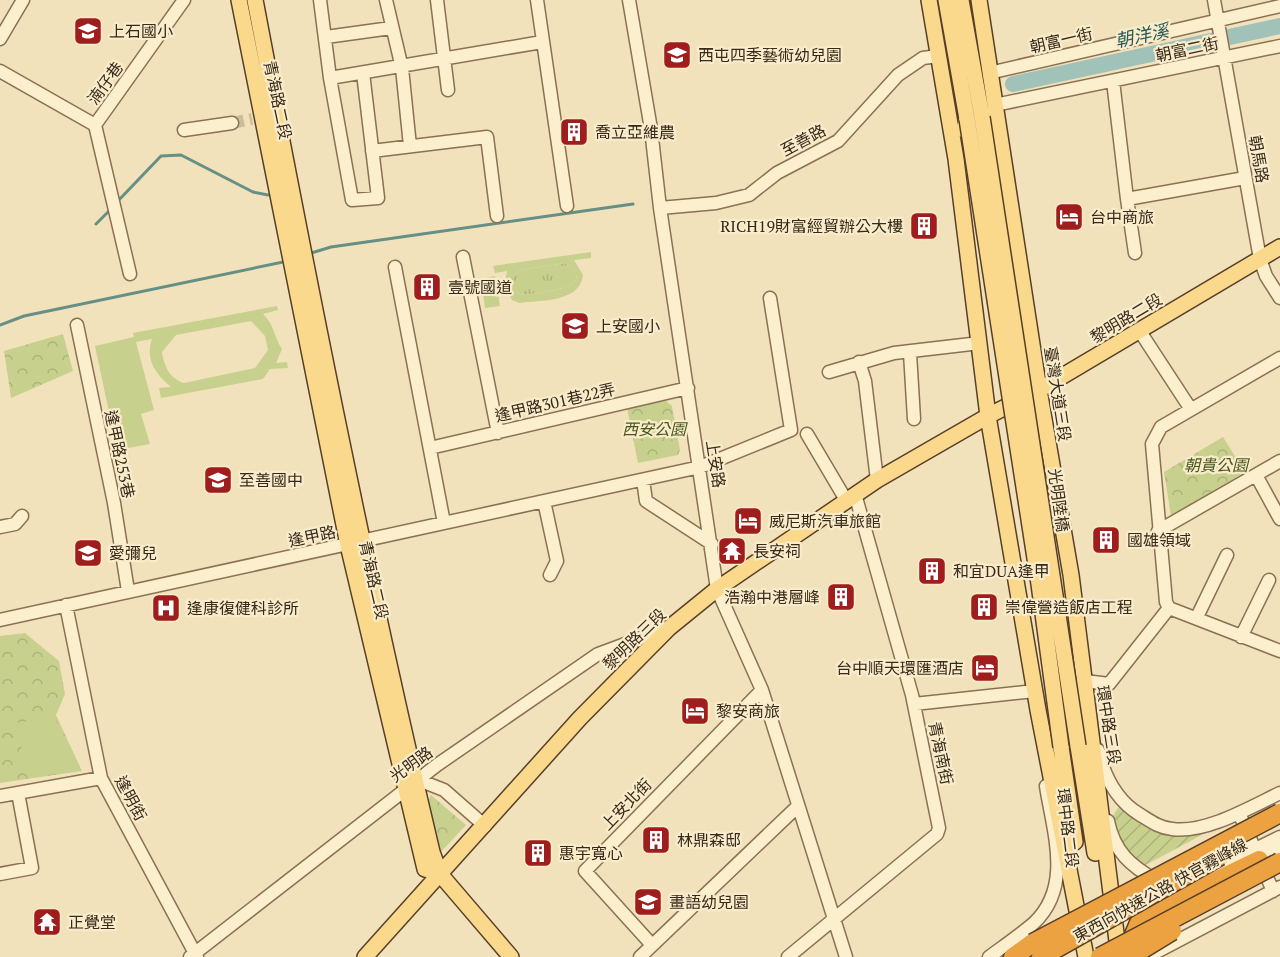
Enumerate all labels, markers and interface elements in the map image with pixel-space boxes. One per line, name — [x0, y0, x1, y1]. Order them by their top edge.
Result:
school or university icon: 上石國小 — [72, 15, 104, 47]
water label: 朝洋溪 — [1113, 17, 1174, 52]
place label: 上石國小 — [109, 20, 173, 42]
street label: 朝富一街 — [1027, 22, 1095, 58]
street label: 朝富二街 — [1153, 32, 1221, 66]
school or university icon: 西屯四季藝術幼兒園 — [661, 39, 693, 71]
place label: 西屯四季藝術幼兒園 — [698, 44, 842, 66]
street label: 湳仔巷 — [82, 57, 128, 109]
street label: 青海路二段 — [259, 59, 297, 141]
building icon: 喬立亞維農 — [558, 116, 590, 148]
street label: 至善路 — [777, 119, 829, 161]
place label: 喬立亞維農 — [595, 121, 675, 143]
street label: 朝馬路 — [1244, 133, 1274, 185]
hotel icon: 台中商旅 — [1053, 201, 1085, 233]
place label: 台中商旅 — [1090, 206, 1154, 228]
building icon: RICH19財富經貿辦公大樓 — [908, 210, 940, 242]
place label: RICH19財富經貿辦公大樓 — [720, 215, 903, 237]
building icon: 壹號國道 — [411, 271, 443, 303]
place label: 壹號國道 — [448, 276, 512, 298]
street label: 黎明路二段 — [1086, 288, 1166, 348]
school or university icon: 上安國小 — [559, 310, 591, 342]
place label: 上安國小 — [596, 315, 660, 337]
street label: 臺灣大道三段 — [1040, 345, 1076, 443]
street label: 逢甲路301巷22弄 — [493, 377, 617, 427]
street label: 逢甲路253巷 — [100, 408, 140, 500]
park label: 西安公園 — [622, 418, 688, 440]
street label: 上安路 — [701, 439, 731, 489]
park label: 朝貴公園 — [1184, 454, 1250, 476]
school or university icon: 至善國中 — [202, 464, 234, 496]
street label: 光明陸橋 — [1044, 467, 1074, 533]
place label: 至善國中 — [239, 469, 303, 491]
hotel icon: 威尼斯汽車旅館 — [732, 505, 764, 537]
place label: 威尼斯汽車旅館 — [769, 510, 881, 532]
street label: 逢甲路 — [286, 520, 338, 552]
building icon: 國雄領域 — [1090, 524, 1122, 556]
place label: 國雄領域 — [1127, 529, 1191, 551]
temple icon: 長安祠 — [716, 535, 748, 567]
school or university icon: 愛彌兒 — [72, 537, 104, 569]
street label: 青海路二段 — [354, 539, 394, 621]
place label: 長安祠 — [753, 540, 801, 562]
place label: 愛彌兒 — [109, 542, 157, 564]
building icon: 和宜DUA逢甲 — [916, 555, 948, 587]
place label: 和宜DUA逢甲 — [953, 560, 1050, 582]
building icon: 浩瀚中港層峰 — [825, 581, 857, 613]
place label: 浩瀚中港層峰 — [724, 586, 820, 608]
building icon: 崇偉營造飯店工程 — [968, 591, 1000, 623]
hospital icon: 逢康復健科診所 — [150, 592, 182, 624]
place label: 崇偉營造飯店工程 — [1005, 596, 1133, 618]
place label: 逢康復健科診所 — [187, 597, 299, 619]
street label: 黎明路三段 — [598, 603, 670, 675]
hotel icon: 台中順天環匯酒店 — [969, 652, 1001, 684]
place label: 台中順天環匯酒店 — [836, 657, 964, 679]
street label: 環中路三段 — [1092, 684, 1126, 766]
hotel icon: 黎安商旅 — [679, 695, 711, 727]
place label: 黎安商旅 — [716, 700, 780, 722]
street label: 青海南街 — [924, 719, 958, 787]
street label: 光明路 — [385, 741, 437, 787]
street label: 逢明街 — [110, 772, 152, 824]
street label: 上安北街 — [596, 773, 656, 835]
street label: 環中路二段 — [1052, 787, 1084, 869]
building icon: 林鼎森邸 — [640, 824, 672, 856]
place label: 林鼎森邸 — [677, 829, 741, 851]
street label: 東西向快速公路 快官霧峰線 — [1069, 833, 1251, 947]
building icon: 惠宇寬心 — [522, 837, 554, 869]
place label: 惠宇寬心 — [559, 842, 623, 864]
school or university icon: 畫語幼兒園 — [632, 886, 664, 918]
place label: 畫語幼兒園 — [669, 891, 749, 913]
temple icon: 正覺堂 — [31, 906, 63, 938]
place label: 正覺堂 — [68, 911, 116, 933]

